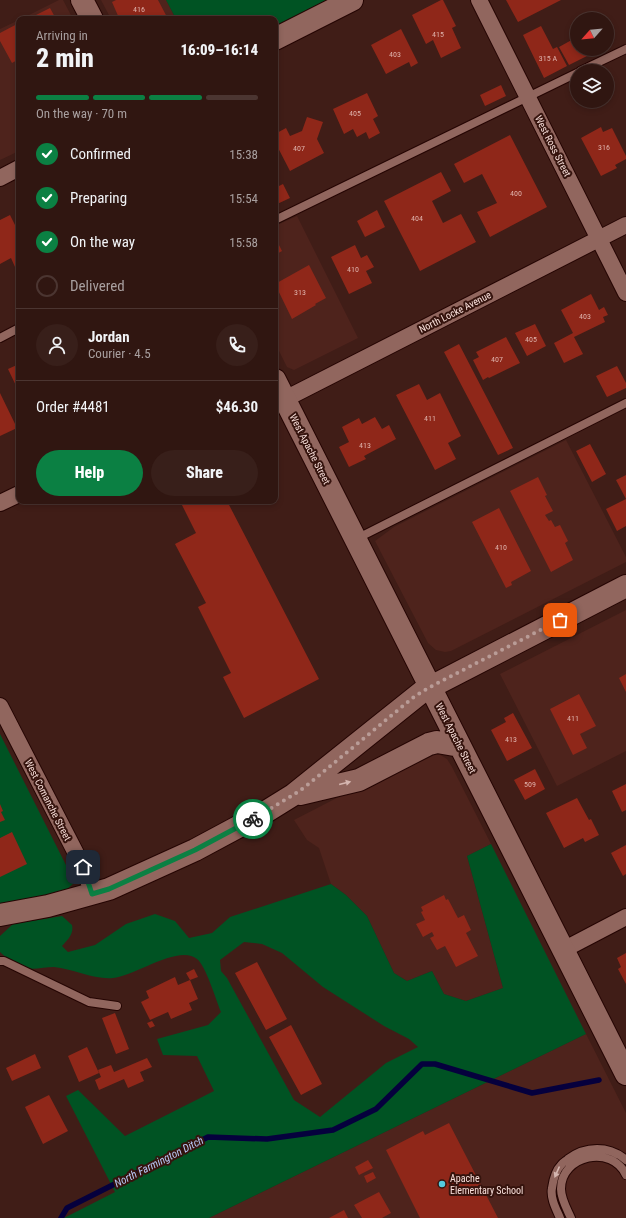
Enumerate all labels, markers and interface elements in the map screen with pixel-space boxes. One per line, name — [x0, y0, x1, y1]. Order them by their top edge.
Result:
house number: 416 — [133, 5, 145, 14]
north arrow — [570, 12, 614, 56]
map controls — [570, 12, 614, 108]
text: Arriving in — [36, 28, 88, 43]
house number: 415 — [432, 30, 444, 39]
text: 16:09–16:14 — [180, 41, 258, 59]
text: 2 min — [36, 43, 94, 73]
house number: 403 — [389, 50, 401, 59]
house number: 315 A — [539, 54, 558, 63]
button: layers — [570, 64, 614, 108]
text: On the way · 70 m — [36, 106, 127, 121]
house number: 405 — [349, 109, 361, 118]
street label: West Ross Street — [533, 114, 573, 178]
icon: check — [36, 143, 58, 165]
house number: 316 — [598, 143, 610, 152]
house number: 407 — [293, 144, 305, 153]
text: Confirmed — [70, 145, 131, 163]
text: 15:38 — [229, 147, 258, 162]
icon: check — [36, 187, 58, 209]
text: Preparing — [70, 189, 127, 207]
house number: 400 — [510, 189, 522, 198]
text: 15:54 — [229, 191, 258, 206]
house number: 404 — [411, 214, 423, 223]
icon: check — [36, 231, 58, 253]
text: On the way — [70, 233, 135, 251]
text: 15:58 — [229, 235, 258, 250]
house number: 410 — [347, 265, 359, 274]
text: Delivered — [70, 277, 125, 295]
house number: 313 — [294, 288, 306, 297]
street label: North Locke Avenue — [417, 289, 493, 335]
house number: 403 — [579, 312, 591, 321]
button: person — [36, 324, 78, 366]
button: phone — [216, 324, 258, 366]
text: Jordan — [88, 328, 130, 346]
house number: 405 — [525, 335, 537, 344]
text: Courier · 4.5 — [88, 346, 151, 361]
house number: 407 — [491, 355, 503, 364]
text: Order #4481 — [36, 398, 110, 416]
text: $46.30 — [216, 398, 258, 416]
street label: West Apache Street — [288, 412, 332, 486]
house number: 411 — [424, 414, 436, 423]
house number: 413 — [359, 441, 371, 450]
button: Help — [36, 450, 143, 496]
button: Share — [151, 450, 258, 496]
house number: 410 — [495, 543, 507, 552]
pin — [543, 603, 577, 637]
icon: bag — [549, 609, 571, 631]
street label: West Apache Street — [434, 701, 478, 775]
house number: 411 — [567, 714, 579, 723]
house number: 413 — [505, 735, 517, 744]
street label: West Comanche Street — [23, 758, 73, 842]
one-way arrow — [339, 780, 351, 786]
house number: 509 — [524, 780, 536, 789]
courier — [233, 799, 273, 839]
icon: bike — [242, 808, 264, 830]
pin — [66, 850, 100, 884]
icon: home — [72, 856, 94, 878]
water label: North Farmington Ditch — [112, 1134, 206, 1190]
one-way arrow — [554, 1167, 560, 1178]
place label: Apache Elementary School — [450, 1173, 523, 1196]
marker: Apache Elementary School — [437, 1179, 447, 1189]

